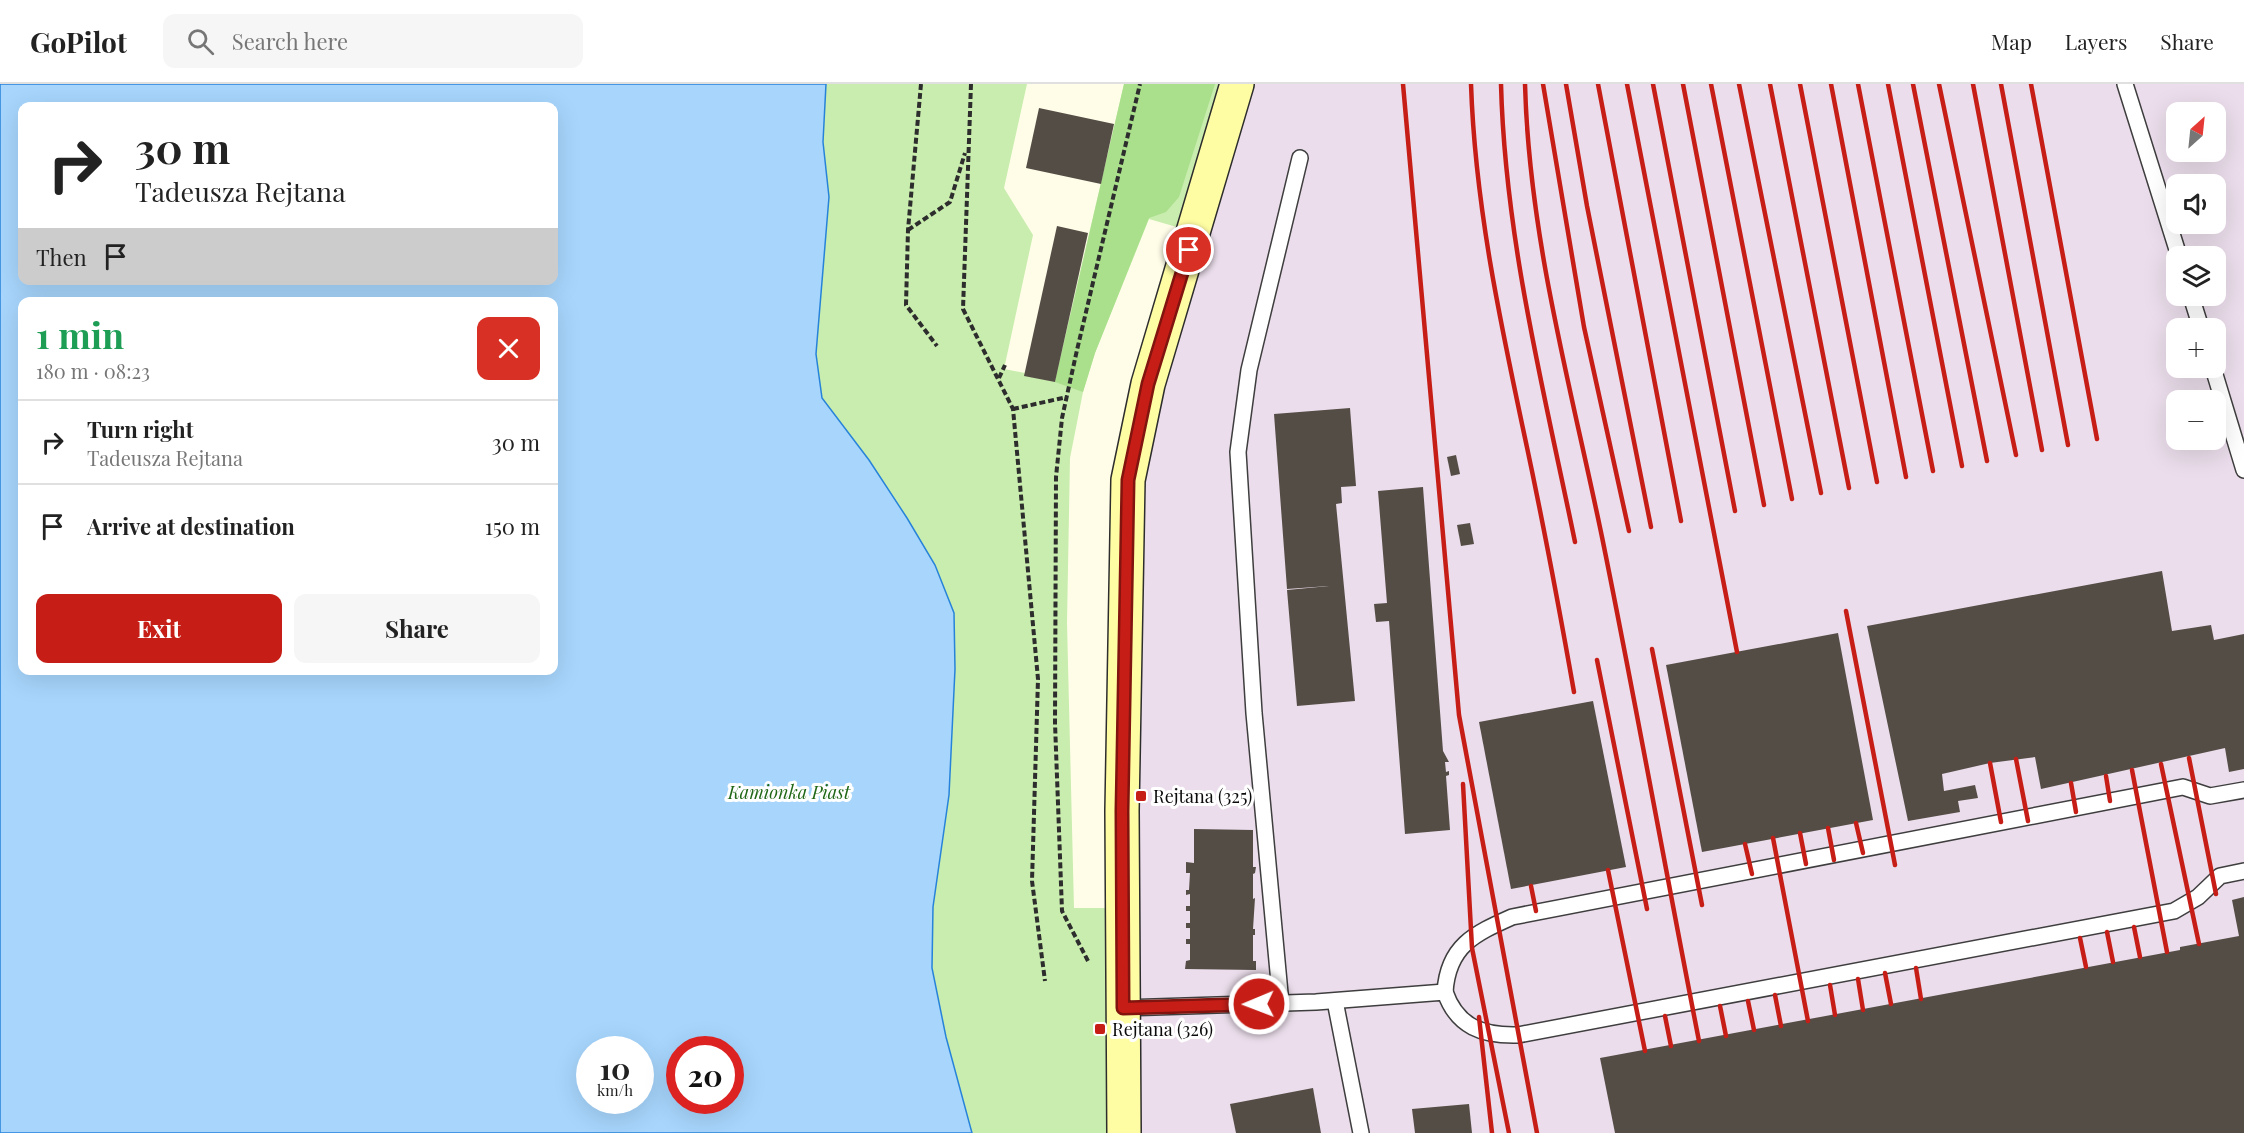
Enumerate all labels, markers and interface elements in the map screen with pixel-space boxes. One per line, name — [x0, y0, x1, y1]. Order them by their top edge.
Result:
search box — [163, 14, 583, 68]
text: GoPilot — [30, 23, 127, 60]
icon: search — [184, 25, 217, 58]
text: Search here — [232, 26, 348, 56]
text: Map — [1991, 27, 2032, 55]
text: Layers — [2065, 27, 2127, 55]
text: Share — [2160, 27, 2214, 55]
north arrow — [2166, 102, 2226, 162]
map controls — [2166, 102, 2226, 450]
text: 30 m — [135, 119, 230, 175]
icon: right — [36, 126, 114, 204]
text: Tadeusza Rejtana — [135, 173, 346, 209]
button: sound — [2166, 174, 2226, 234]
pin — [1163, 224, 1214, 275]
icon: arrive — [1172, 233, 1205, 266]
icon: arrive — [99, 240, 132, 273]
text: Then — [36, 242, 87, 272]
button: layers — [2166, 246, 2226, 306]
text: 1 min — [36, 310, 124, 358]
button: close — [477, 317, 540, 380]
button: + — [2166, 318, 2226, 378]
text: 180 m · 08:23 — [36, 357, 150, 384]
button: − — [2166, 390, 2226, 450]
text: Turn right — [87, 414, 193, 444]
icon: right — [36, 426, 69, 459]
text: 30 m — [492, 427, 540, 457]
text: Tadeusza Rejtana — [87, 444, 243, 471]
icon: arrive — [36, 510, 69, 543]
text: Arrive at destination — [87, 511, 295, 541]
text: 150 m — [485, 511, 540, 541]
button: Exit — [36, 594, 282, 663]
button: Share — [294, 594, 540, 663]
park label: Kamionka Piast — [727, 780, 851, 804]
place label: Rejtana (325) — [1153, 784, 1252, 808]
marker: Rejtana (325) — [1134, 789, 1148, 803]
position arrow — [1227, 972, 1291, 1036]
place label: Rejtana (326) — [1112, 1017, 1213, 1041]
marker: Rejtana (326) — [1093, 1022, 1107, 1036]
speed limit sign: 20 — [666, 1036, 744, 1114]
text: 10 — [600, 1048, 630, 1088]
text: km/h — [597, 1080, 633, 1100]

